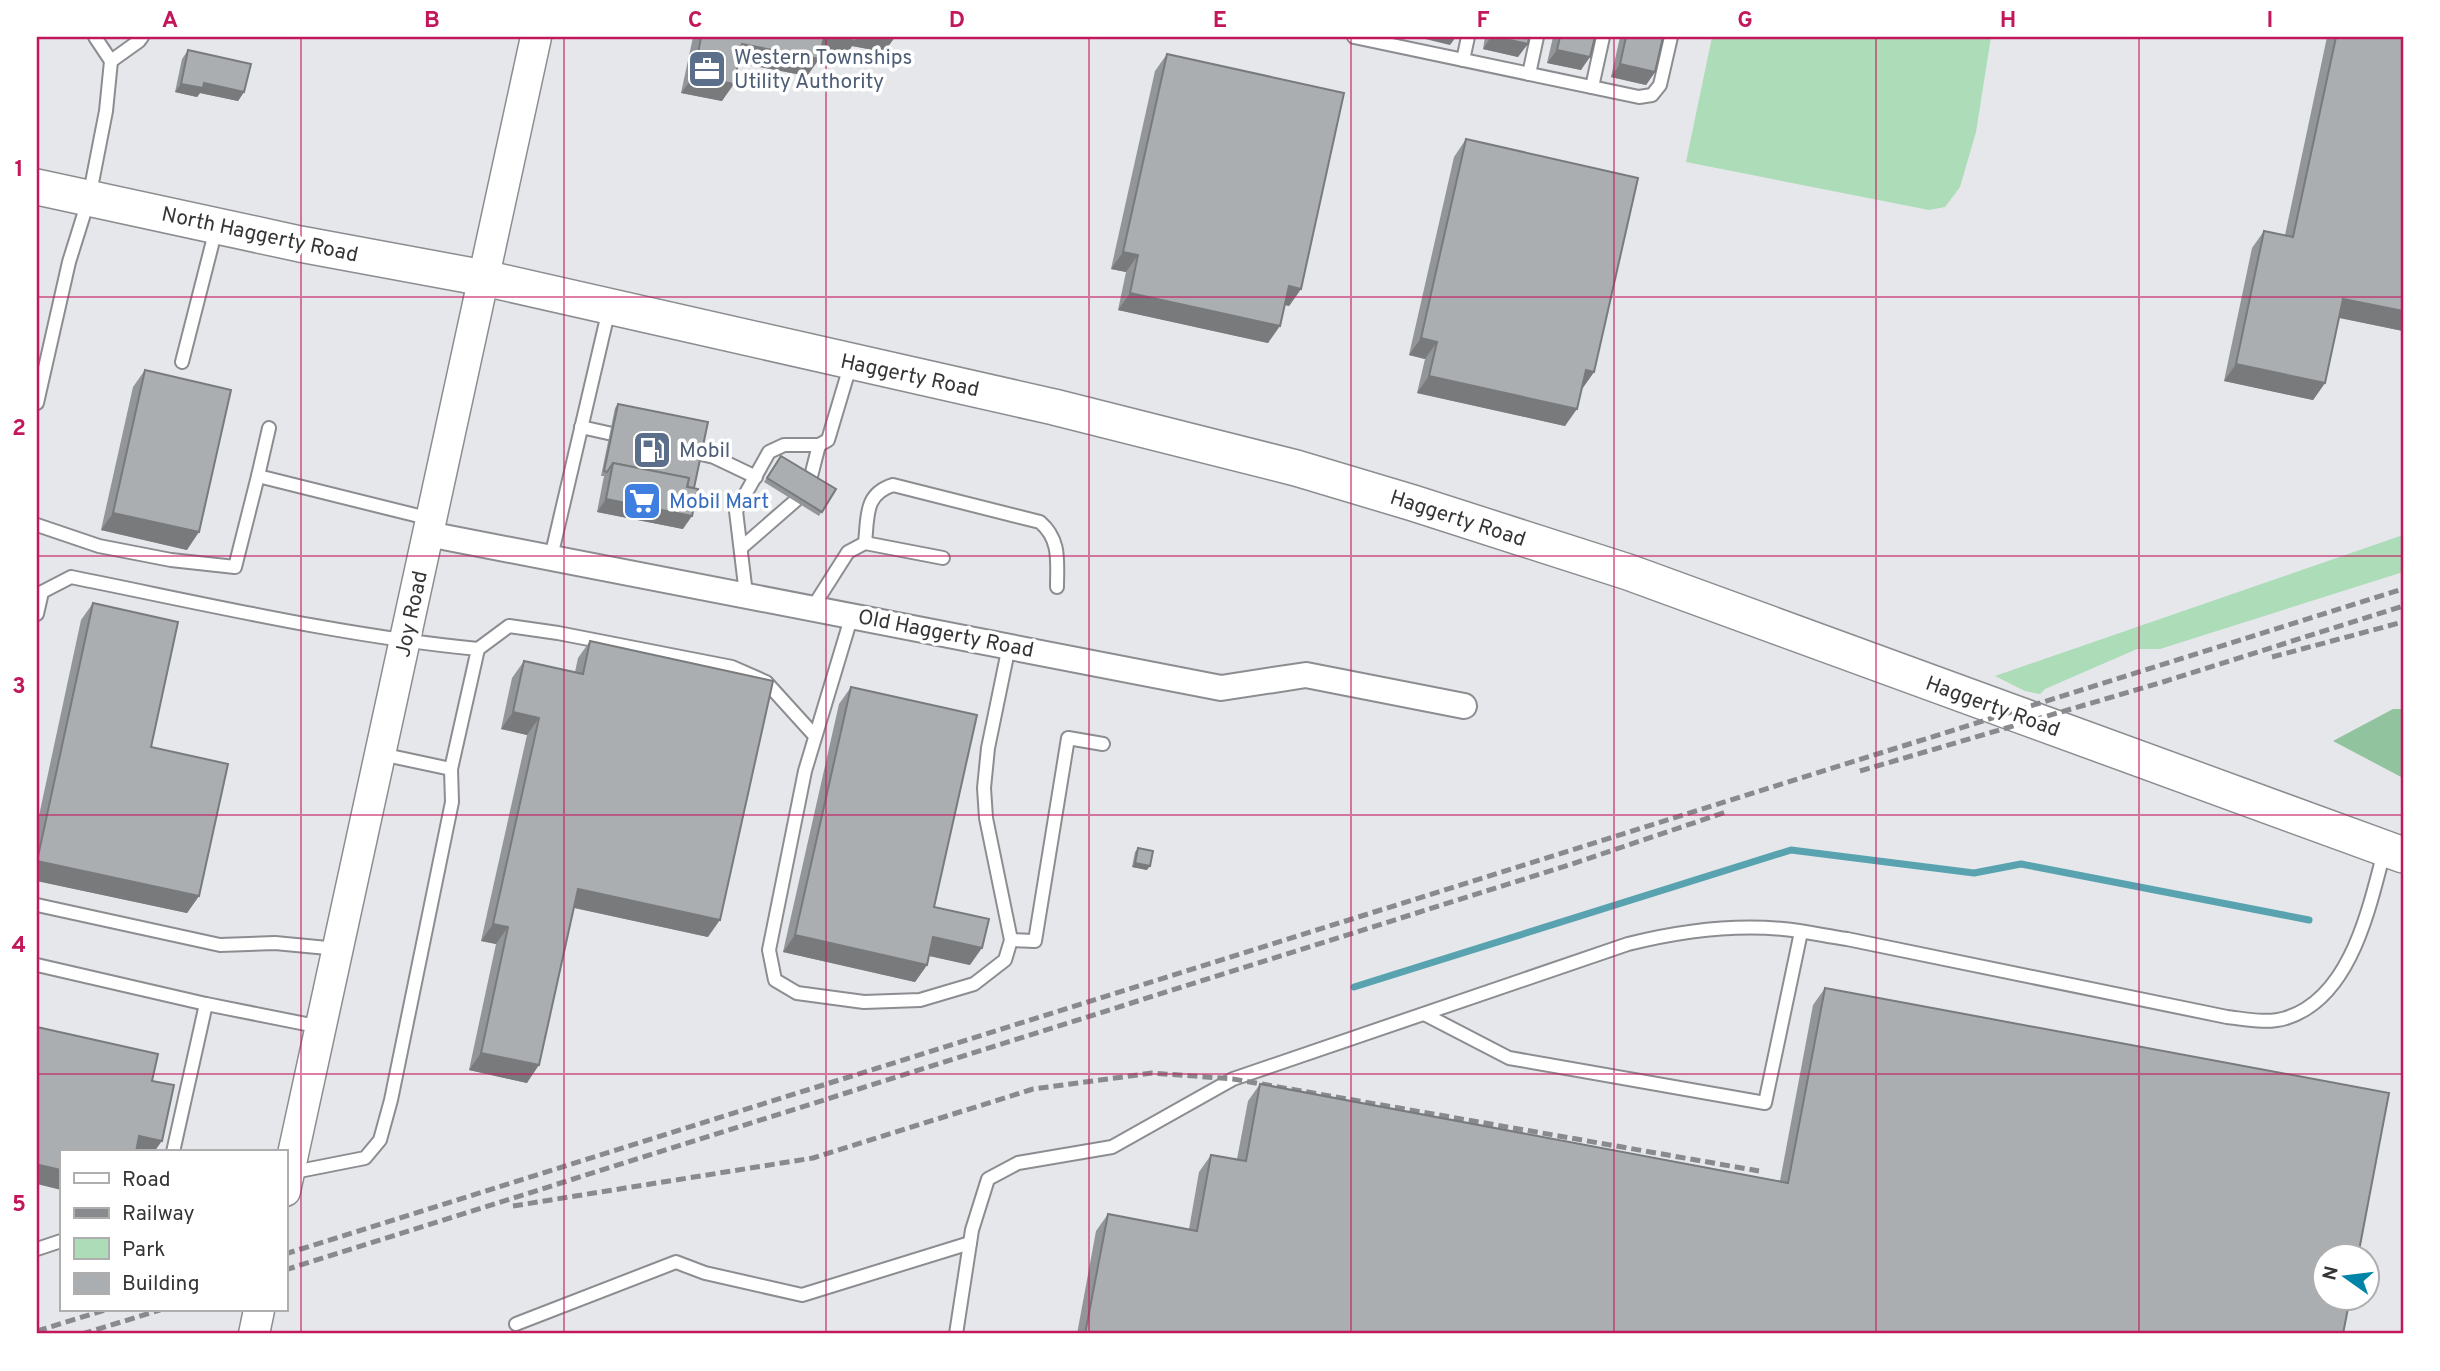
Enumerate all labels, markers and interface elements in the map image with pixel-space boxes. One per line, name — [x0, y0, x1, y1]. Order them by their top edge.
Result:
text: A — [162, 7, 178, 36]
text: B — [424, 7, 440, 36]
text: C — [688, 7, 702, 36]
text: D — [949, 7, 965, 36]
text: E — [1213, 7, 1227, 36]
text: F — [1476, 7, 1490, 36]
text: G — [1737, 7, 1753, 36]
text: H — [2000, 7, 2016, 36]
text: I — [2267, 7, 2273, 36]
place label: Western Townships Utility Authority — [734, 45, 912, 96]
office icon: Western Townships Utility Authority — [686, 48, 728, 90]
text: 1 — [14, 156, 24, 185]
street label: North Haggerty Road — [159, 201, 360, 270]
street label: Haggerty Road — [838, 349, 981, 404]
text: 2 — [12, 415, 26, 444]
fuel station icon: Mobil — [631, 429, 673, 471]
place label: Mobil — [679, 438, 730, 465]
supermarket icon: Mobil Mart — [621, 480, 663, 522]
street label: Haggerty Road — [1386, 485, 1529, 554]
place label: Mobil Mart — [669, 489, 769, 516]
street label: Joy Road — [390, 569, 435, 660]
street label: Old Haggerty Road — [855, 604, 1036, 665]
street label: Haggerty Road — [1922, 671, 2063, 744]
text: 3 — [12, 673, 26, 702]
text: 4 — [12, 932, 26, 961]
legend — [60, 1150, 287, 1312]
text: Road — [122, 1167, 171, 1194]
text: 5 — [12, 1191, 26, 1220]
text: Railway — [122, 1201, 195, 1228]
text: Park — [122, 1237, 165, 1264]
north arrow — [2310, 1242, 2380, 1312]
text: N — [2318, 1264, 2345, 1283]
text: Building — [122, 1271, 200, 1298]

